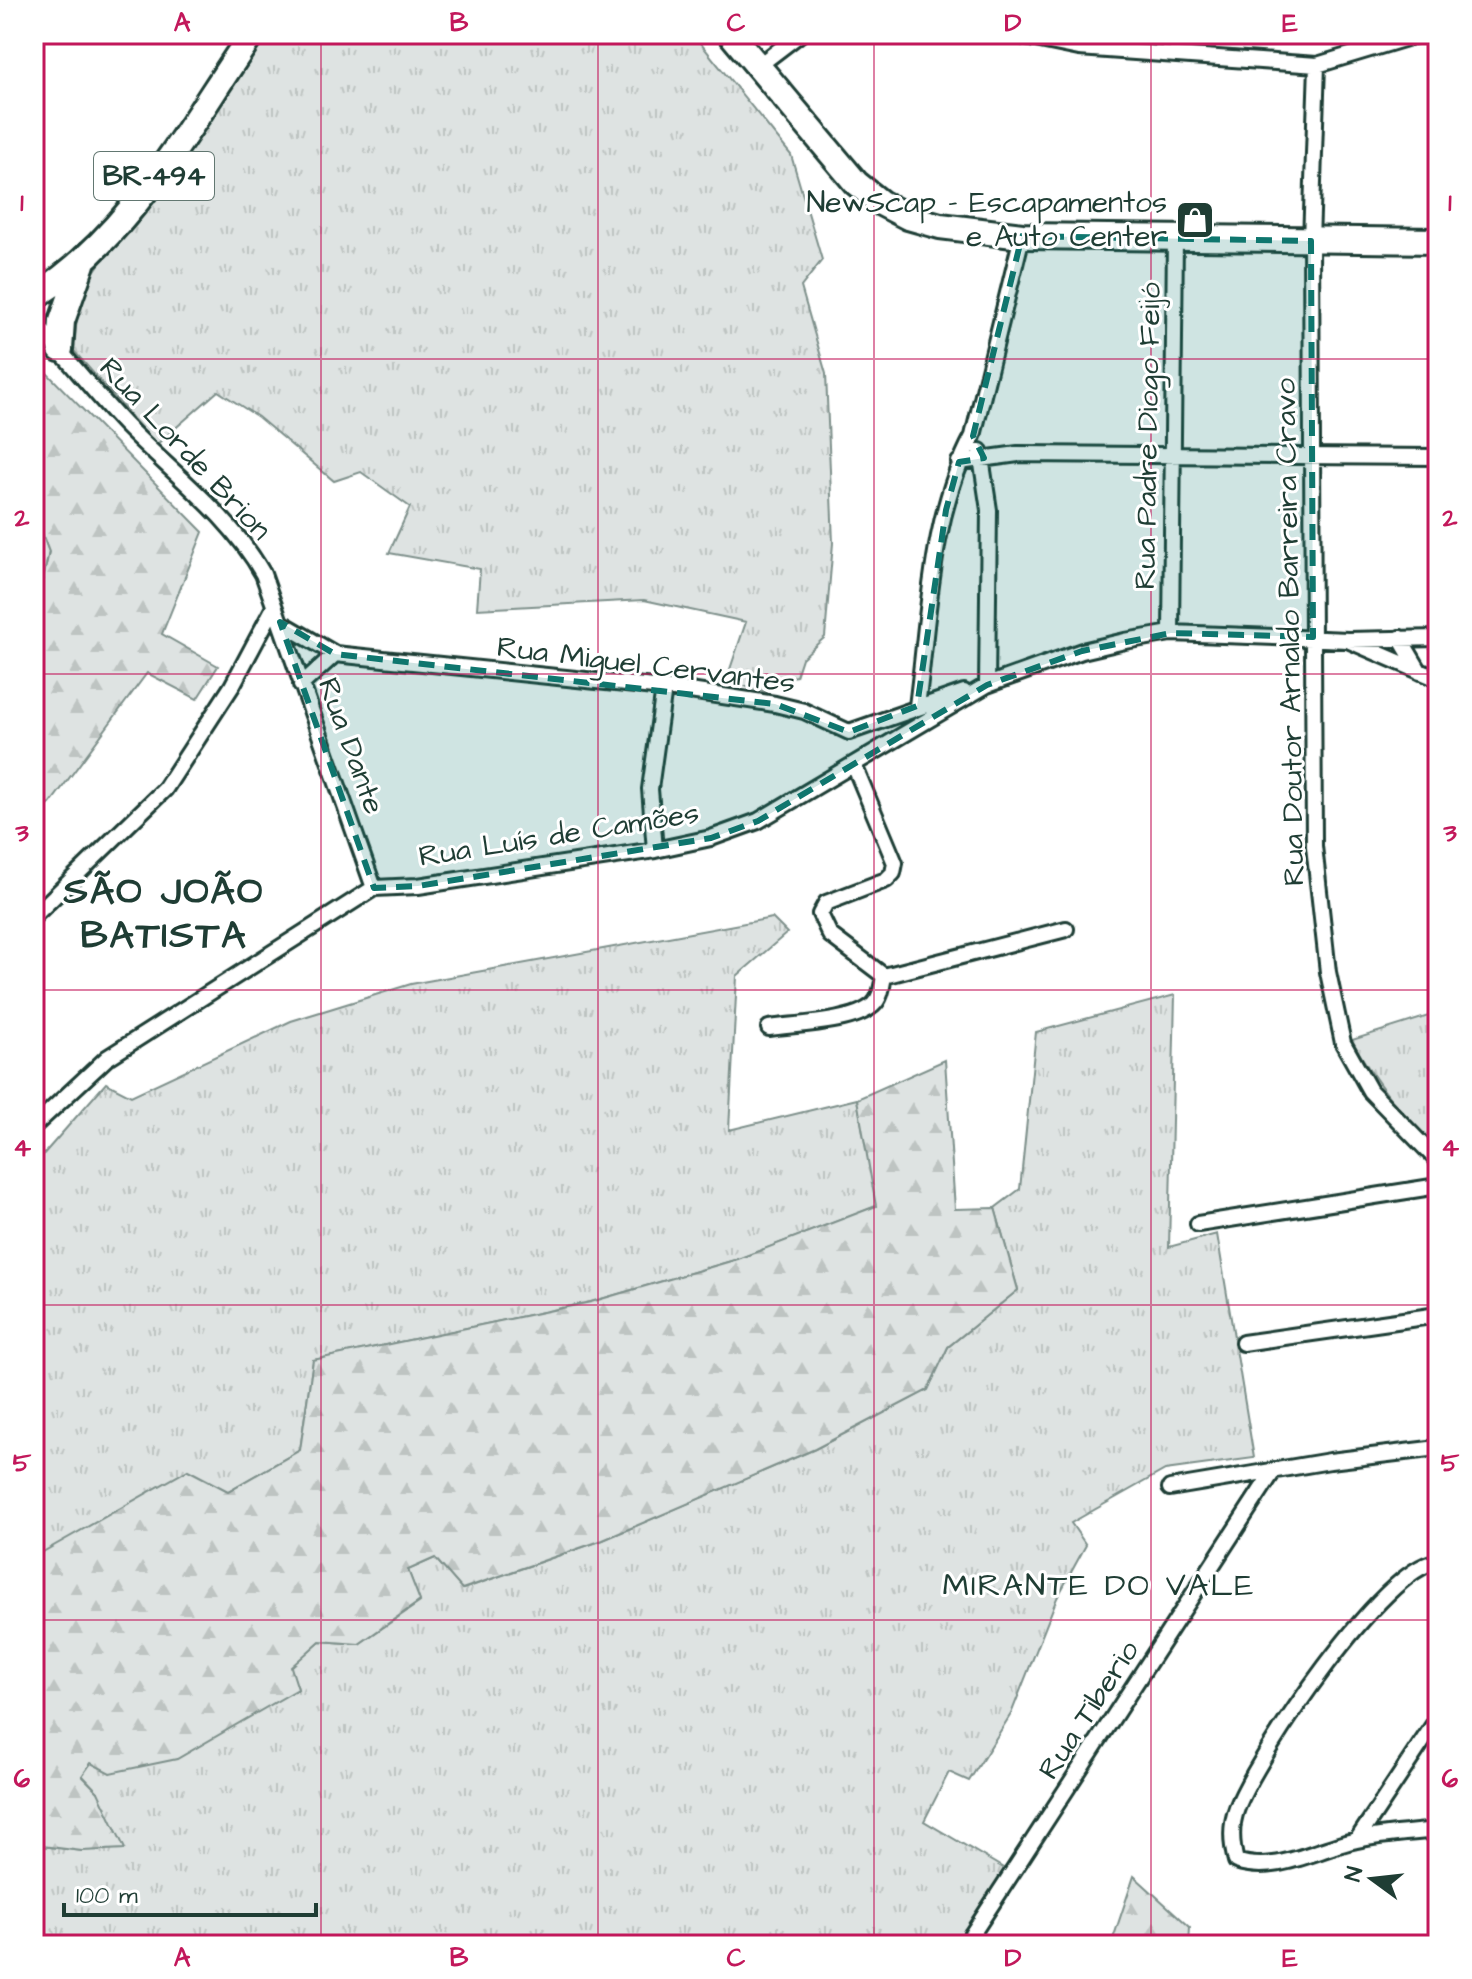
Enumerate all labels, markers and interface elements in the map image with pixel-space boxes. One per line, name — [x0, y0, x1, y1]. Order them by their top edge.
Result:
text: A — [174, 5, 191, 41]
text: B — [450, 5, 469, 41]
text: C — [727, 5, 746, 41]
text: D — [1005, 5, 1022, 41]
text: E — [1282, 5, 1298, 41]
road number: BR-494 — [94, 152, 214, 200]
place label: NewScap - Escapamentos e Auto Center — [806, 182, 1167, 258]
text: 1 — [20, 185, 24, 221]
text: 1 — [1448, 185, 1452, 221]
shop icon: NewScap - Escapamentos e Auto Center — [1174, 199, 1216, 241]
street label: Rua Padre Diogo Feijó — [1124, 282, 1173, 590]
street label: Rua Lorde Brion — [89, 348, 281, 550]
street label: Rua Doutor Arnaldo Barreira Cravo — [1265, 378, 1315, 886]
text: 2 — [14, 500, 30, 536]
text: 2 — [1442, 500, 1458, 536]
street label: Rua Miguel Cervantes — [494, 626, 798, 705]
street label: Rua Dante — [307, 672, 395, 820]
street label: Rua Luís de Camões — [416, 792, 702, 878]
text: 3 — [14, 815, 29, 851]
text: 3 — [1442, 815, 1457, 851]
district label: SÃO JOÃO BATISTA — [63, 866, 264, 962]
text: 4 — [13, 1130, 31, 1166]
text: 4 — [1441, 1130, 1459, 1166]
text: 5 — [13, 1445, 32, 1481]
text: 5 — [1441, 1445, 1460, 1481]
district label: MIRANTE DO VALE — [942, 1563, 1256, 1608]
street label: Rua Tiberio — [1028, 1632, 1150, 1788]
text: 6 — [14, 1761, 31, 1797]
text: 6 — [1442, 1761, 1459, 1797]
north arrow — [1332, 1839, 1412, 1919]
text: N — [1337, 1863, 1371, 1885]
scale bar — [64, 1867, 316, 1917]
text: 100 m — [76, 1879, 138, 1913]
text: A — [174, 1940, 191, 1976]
text: B — [450, 1940, 469, 1976]
text: C — [727, 1940, 746, 1976]
text: D — [1005, 1940, 1022, 1976]
text: E — [1282, 1940, 1298, 1976]

